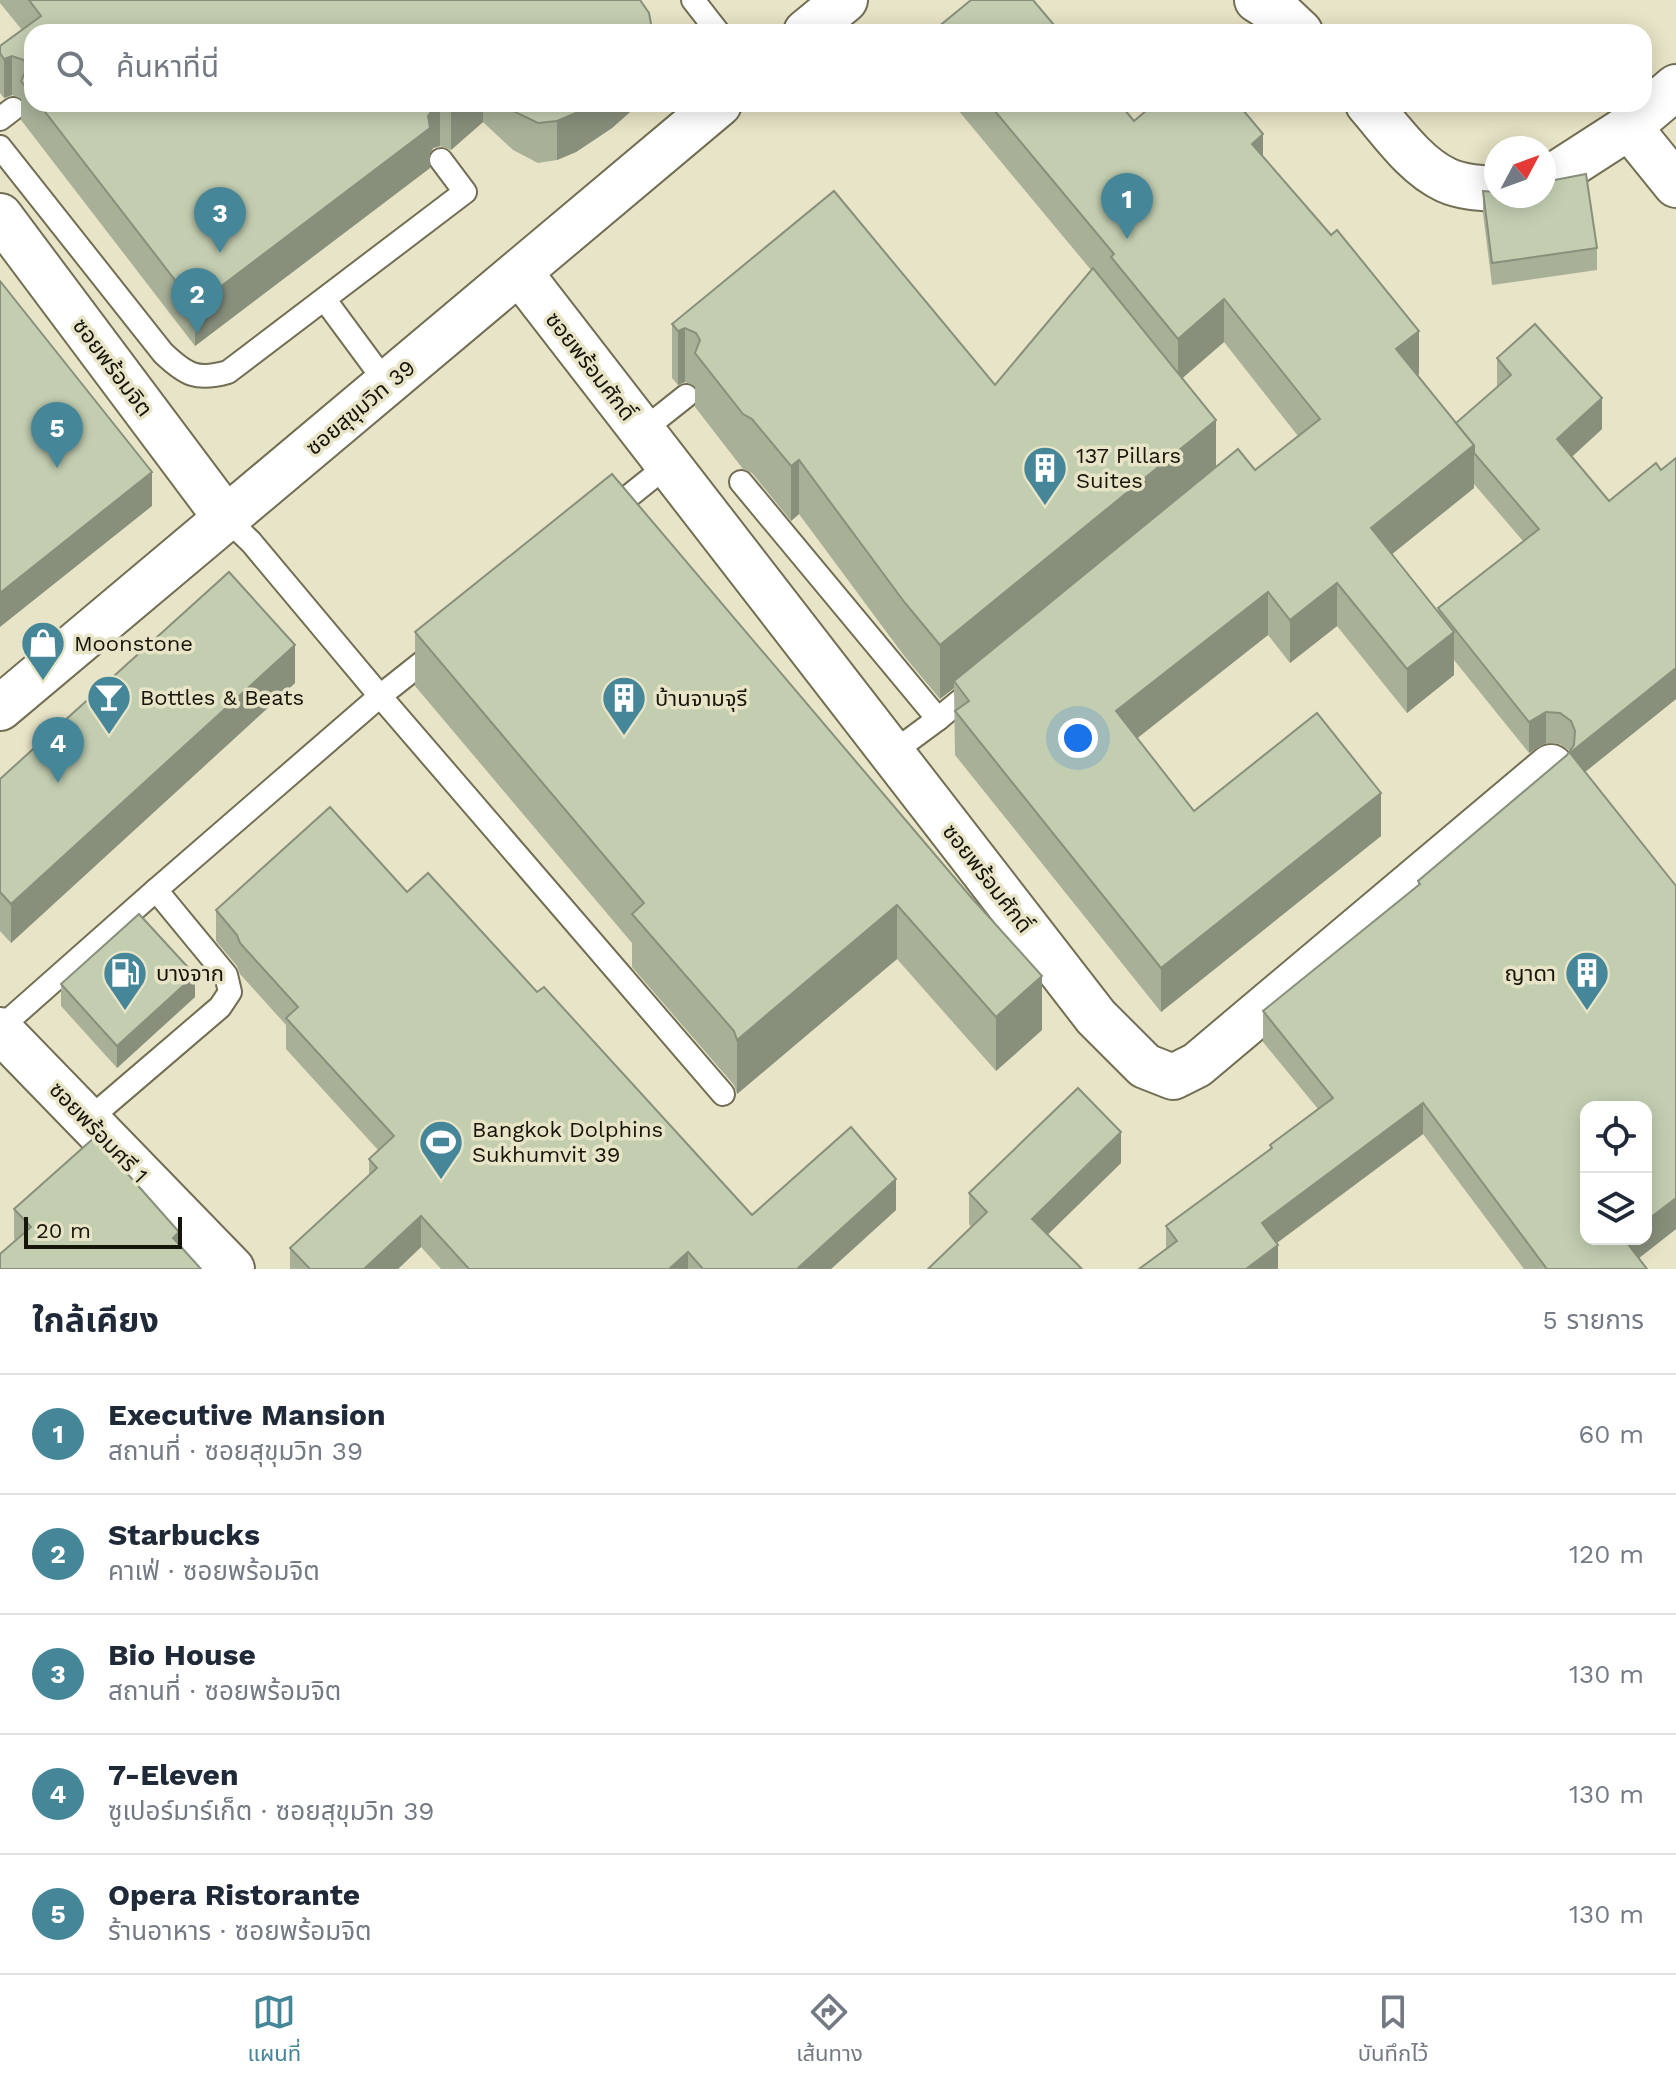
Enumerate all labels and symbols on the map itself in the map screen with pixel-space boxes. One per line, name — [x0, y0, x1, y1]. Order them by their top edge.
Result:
north arrow — [1484, 136, 1556, 208]
pin: 1 — [1101, 173, 1153, 239]
pin: 3 — [194, 187, 246, 253]
pin: 2 — [171, 268, 223, 334]
street label: ซอยพร้อมศักดิ์ — [541, 307, 641, 425]
street label: ซอยพร้อมจิต — [68, 314, 157, 421]
street label: ซอยสุขุมวิท 39 — [301, 355, 420, 461]
pin: 5 — [31, 402, 83, 468]
place label: 137 Pillars Suites — [1076, 443, 1181, 493]
building icon: 137 Pillars Suites — [1021, 444, 1069, 507]
shop icon: Moonstone — [19, 619, 67, 682]
place label: Moonstone — [74, 631, 193, 656]
bar icon: Bottles & Beats — [85, 673, 133, 736]
building icon: บ้านจามจุรี — [600, 674, 648, 737]
place label: Bottles & Beats — [140, 685, 304, 710]
place label: บ้านจามจุรี — [655, 686, 747, 712]
pin: 4 — [32, 717, 84, 783]
your location — [1058, 718, 1098, 758]
street label: ซอยพร้อมศักดิ์ — [938, 819, 1038, 937]
fuel station icon: บางจาก — [101, 949, 149, 1012]
building icon: ญาดา — [1563, 949, 1611, 1012]
place label: บางจาก — [156, 961, 224, 986]
place label: ญาดา — [1505, 961, 1556, 986]
street label: ซอยพร้อมศรี 1 — [44, 1077, 153, 1188]
place label: Bangkok Dolphins Sukhumvit 39 — [472, 1117, 663, 1167]
sports icon: Bangkok Dolphins Sukhumvit 39 — [417, 1118, 465, 1181]
scale bar — [24, 1213, 182, 1249]

